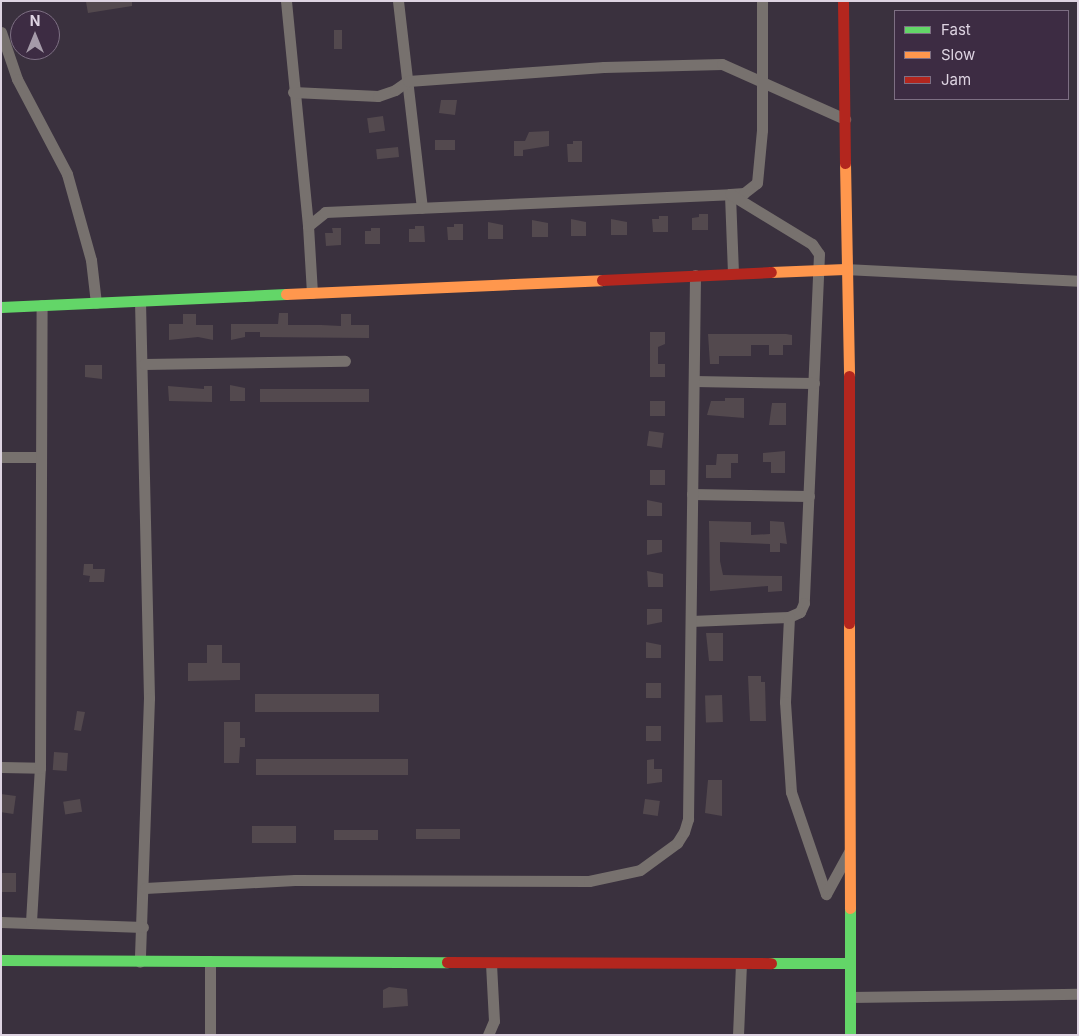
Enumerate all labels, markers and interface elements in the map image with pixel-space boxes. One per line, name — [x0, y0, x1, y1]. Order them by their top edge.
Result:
north arrow — [10, 10, 60, 60]
legend — [894, 10, 1069, 100]
text: N — [30, 12, 40, 29]
text: Fast — [941, 20, 971, 39]
text: Slow — [941, 45, 975, 64]
text: Jam — [941, 70, 971, 89]

